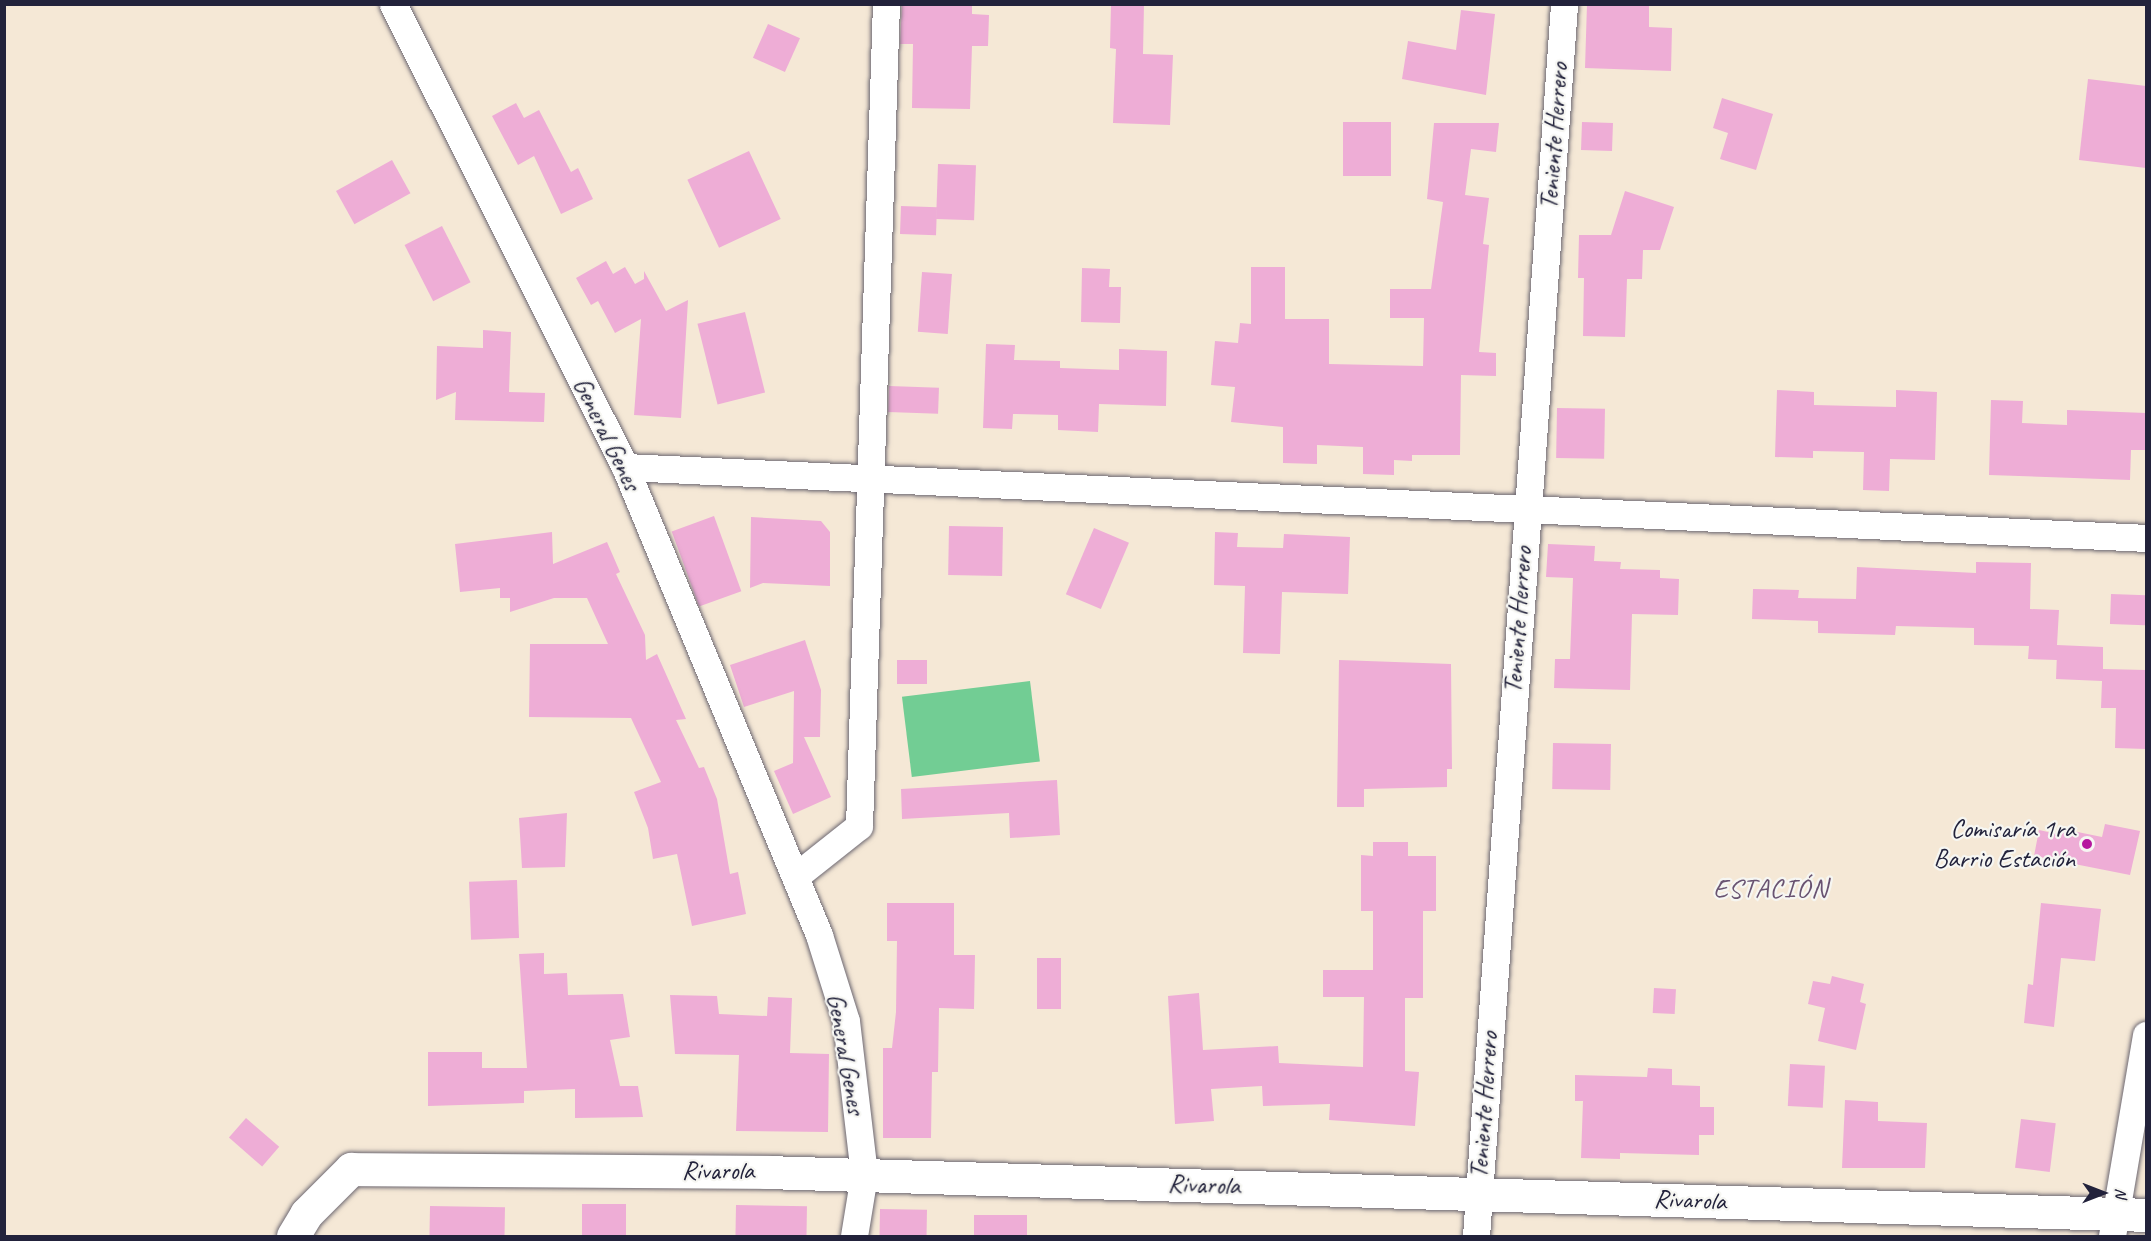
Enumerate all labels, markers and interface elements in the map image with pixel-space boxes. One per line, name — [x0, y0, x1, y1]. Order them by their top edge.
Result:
street label: Teniente Herrero — [1533, 62, 1575, 210]
street label: General Genes — [566, 372, 648, 496]
street label: Teniente Herrero — [1497, 546, 1539, 694]
place label: Comisaría 1ra Barrio Estación — [1933, 813, 2075, 874]
marker: Comisaría 1ra Barrio Estación — [2080, 837, 2094, 851]
district label: ESTACIÓN — [1713, 873, 1829, 905]
street label: General Genes — [820, 991, 872, 1117]
street label: Teniente Herrero — [1463, 1031, 1505, 1179]
street label: Rivarola — [682, 1155, 754, 1187]
north arrow — [2073, 1163, 2133, 1223]
street label: Rivarola — [1167, 1168, 1241, 1202]
street label: Rivarola — [1653, 1183, 1727, 1217]
text: N — [2111, 1188, 2131, 1198]

